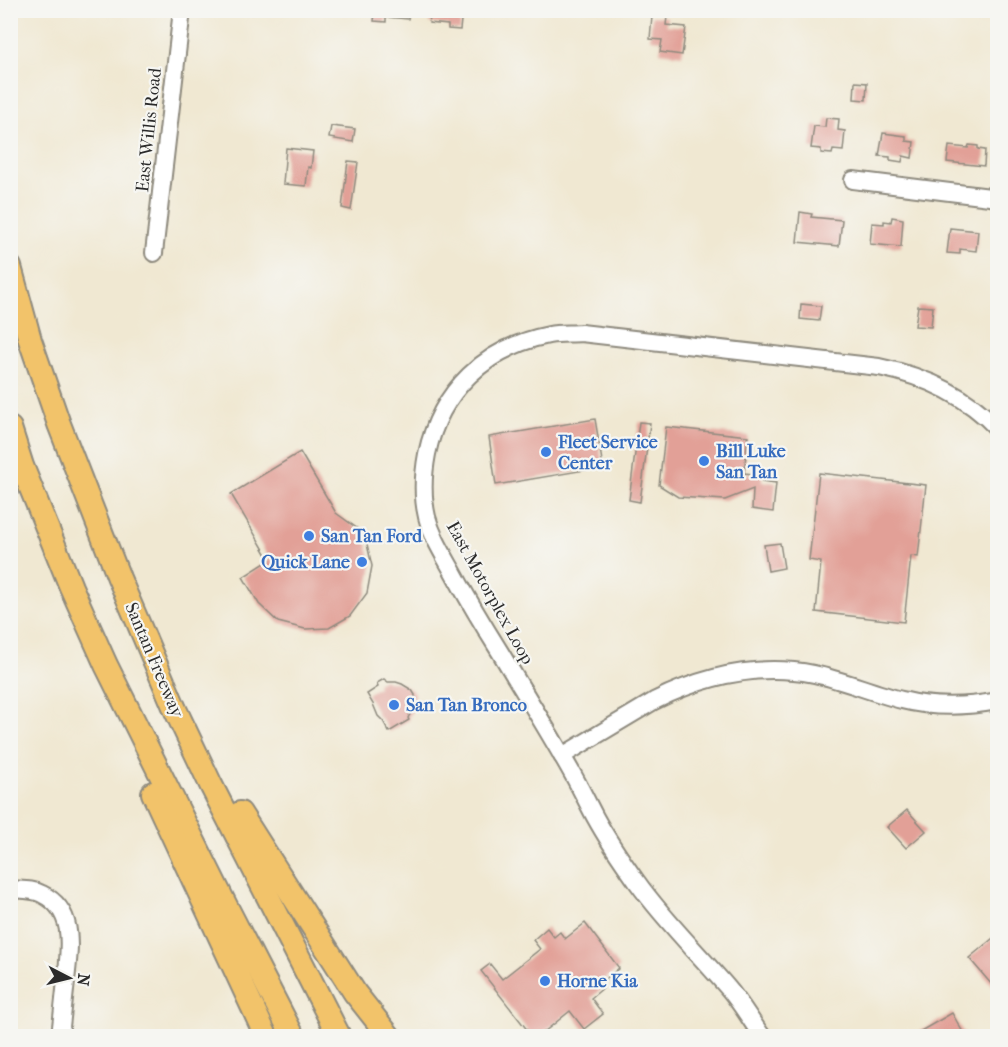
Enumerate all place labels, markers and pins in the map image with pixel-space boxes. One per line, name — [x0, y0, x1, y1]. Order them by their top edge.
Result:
place label: Fleet Service Center — [557, 432, 658, 474]
place label: Bill Luke San Tan — [716, 441, 786, 483]
marker: Fleet Service Center — [539, 445, 553, 459]
marker: Bill Luke San Tan — [697, 454, 711, 468]
place label: San Tan Ford — [321, 526, 423, 547]
marker: San Tan Ford — [302, 529, 316, 543]
place label: Quick Lane — [261, 552, 350, 573]
marker: Quick Lane — [355, 555, 369, 569]
place label: San Tan Bronco — [406, 695, 527, 716]
marker: San Tan Bronco — [387, 698, 401, 712]
place label: Horne Kia — [557, 971, 638, 992]
marker: Horne Kia — [538, 974, 552, 988]

